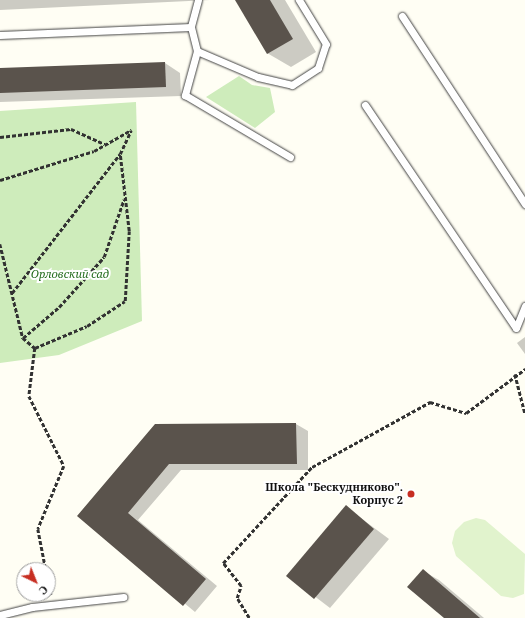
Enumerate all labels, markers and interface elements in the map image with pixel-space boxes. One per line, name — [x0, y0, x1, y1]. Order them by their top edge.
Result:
park label: Орловский сад — [31, 267, 109, 281]
place label: Школа "Бескудниково". Корпус 2 — [265, 481, 403, 507]
marker: Школа "Бескудниково". Корпус 2 — [406, 489, 416, 499]
north arrow — [16, 562, 56, 602]
text: С — [36, 582, 52, 598]

